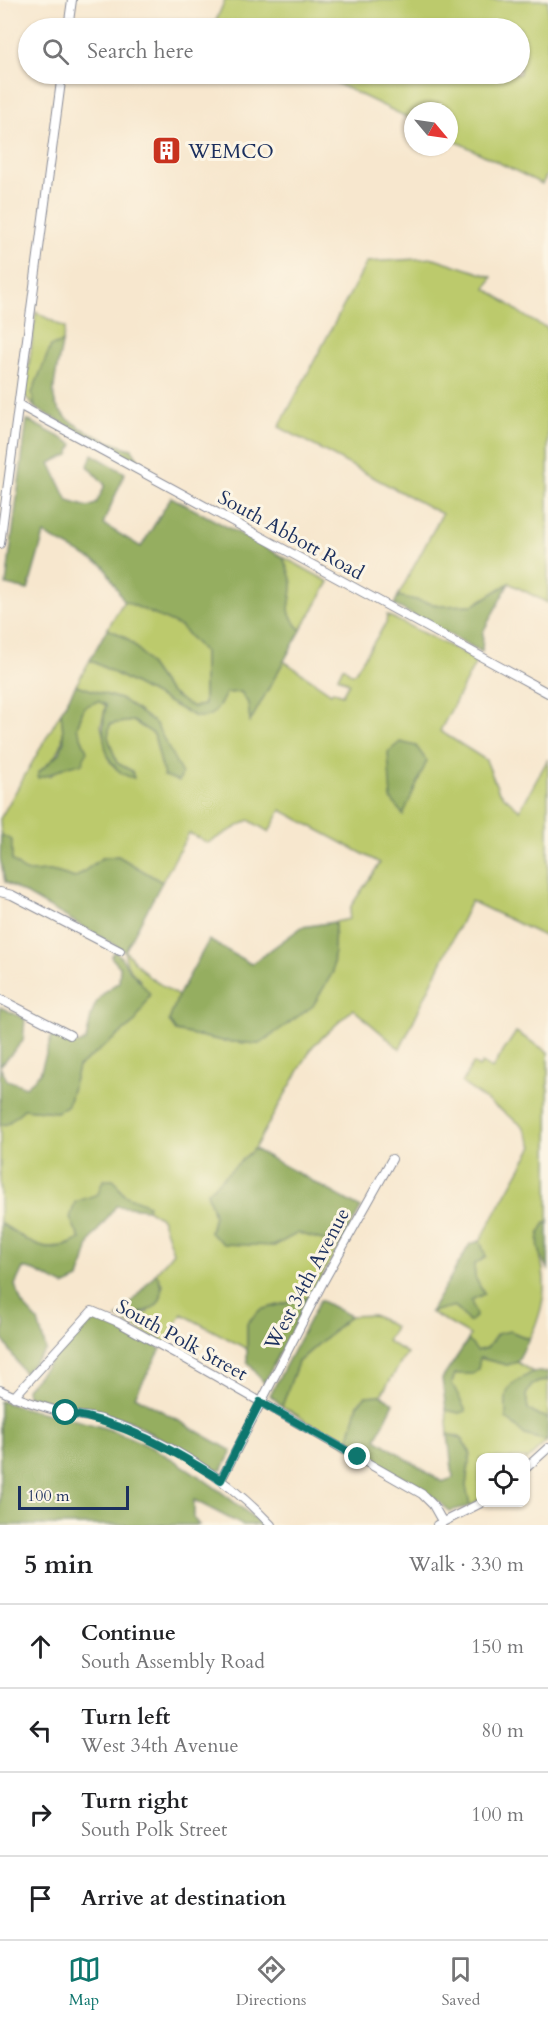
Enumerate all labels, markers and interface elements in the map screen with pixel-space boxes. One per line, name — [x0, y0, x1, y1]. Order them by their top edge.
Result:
search box — [18, 18, 530, 84]
icon: search — [39, 35, 72, 68]
text: Search here — [87, 36, 194, 66]
north arrow — [404, 102, 458, 156]
building icon: WEMCO — [151, 135, 183, 167]
place label: WEMCO — [187, 138, 274, 165]
street label: South Abbott Road — [213, 484, 369, 586]
street label: West 34th Avenue — [258, 1203, 356, 1356]
street label: South Polk Street — [111, 1293, 253, 1388]
route start — [52, 1399, 78, 1425]
route end — [344, 1443, 370, 1469]
map controls — [476, 1453, 530, 1507]
button: locate — [476, 1453, 530, 1507]
scale bar — [18, 1483, 129, 1510]
text: 100 m — [27, 1485, 69, 1507]
text: 5 min — [24, 1547, 93, 1582]
text: Walk · 330 m — [409, 1551, 524, 1578]
text: Continue — [81, 1618, 176, 1648]
icon: ahead — [24, 1630, 57, 1663]
text: 150 m — [471, 1633, 524, 1660]
text: South Assembly Road — [81, 1648, 265, 1675]
text: Turn left — [81, 1702, 170, 1732]
icon: left — [24, 1714, 57, 1747]
text: 80 m — [481, 1717, 524, 1744]
text: West 34th Avenue — [81, 1732, 239, 1759]
text: Turn right — [81, 1786, 188, 1816]
icon: right — [24, 1798, 57, 1831]
text: 100 m — [471, 1801, 524, 1828]
text: South Polk Street — [81, 1816, 227, 1843]
icon: arrive — [24, 1882, 57, 1915]
text: Arrive at destination — [81, 1883, 286, 1913]
tab: Map — [68, 1953, 101, 2011]
tab: Directions — [236, 1953, 306, 2011]
tab: Saved — [442, 1953, 480, 2011]

